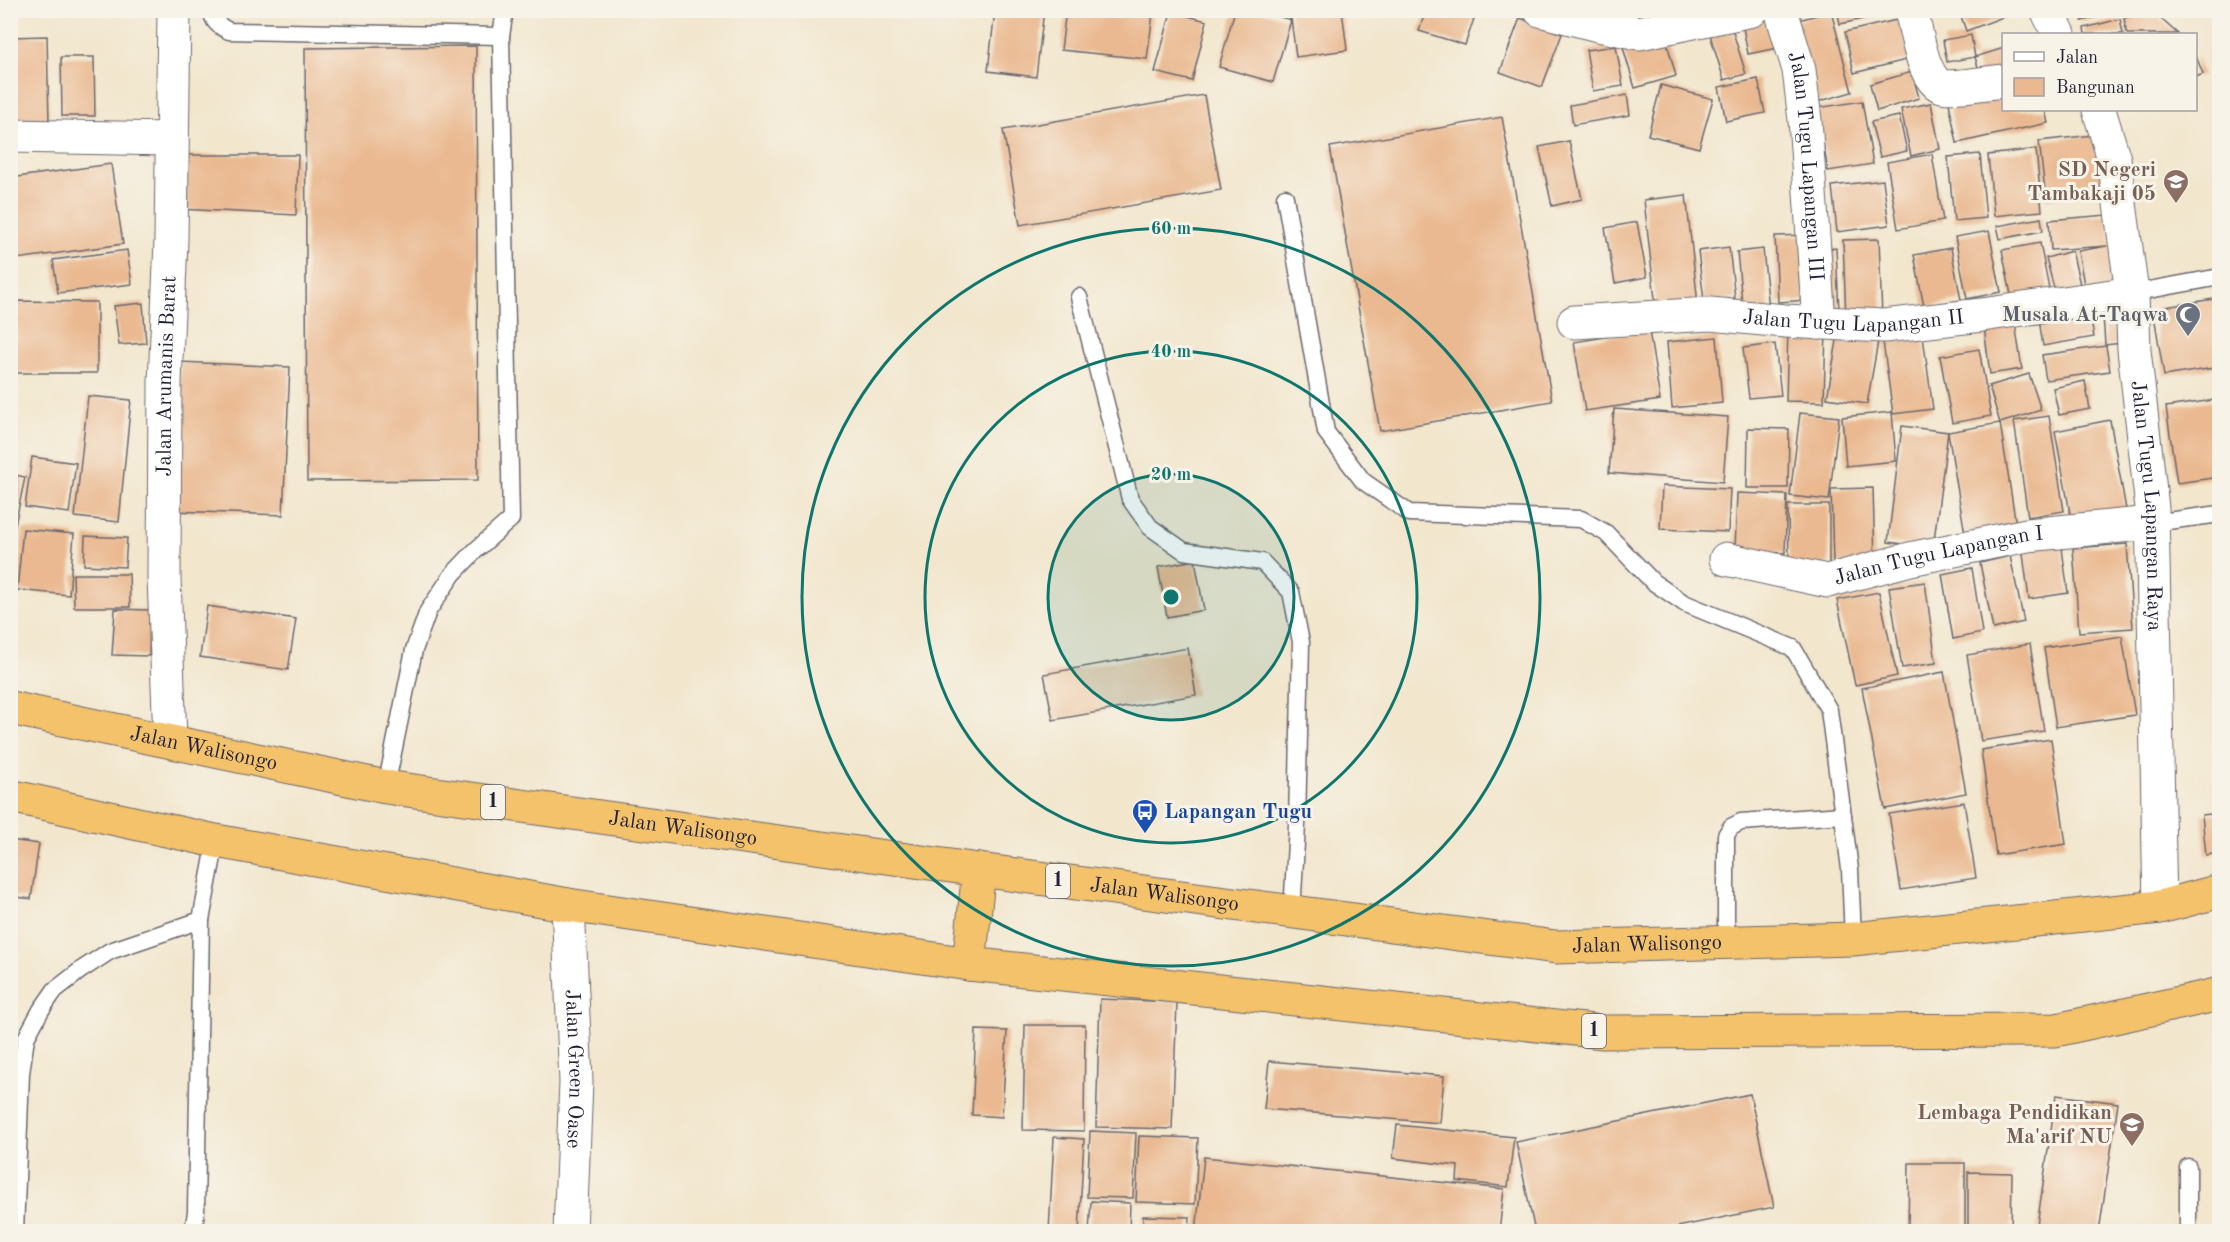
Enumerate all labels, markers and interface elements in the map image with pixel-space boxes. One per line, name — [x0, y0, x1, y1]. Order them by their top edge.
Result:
legend — [2002, 33, 2197, 111]
street label: Jalan Tugu Lapangan III — [1784, 49, 1827, 282]
text: Jalan — [2056, 49, 2098, 67]
text: Bangunan — [2056, 79, 2135, 97]
place label: SD Negeri Tambakaji 05 — [2027, 160, 2156, 205]
school or university icon: SD Negeri Tambakaji 05 — [2161, 167, 2191, 205]
text: 60 m — [1151, 220, 1191, 238]
street label: Jalan Arumanis Barat — [154, 275, 180, 477]
mosque icon: Musala At-Taqwa — [2173, 300, 2203, 338]
place label: Musala At-Taqwa — [2002, 305, 2168, 326]
street label: Jalan Tugu Lapangan II — [1742, 307, 1965, 337]
text: 40 m — [1151, 343, 1191, 361]
street label: Jalan Tugu Lapangan Raya — [2127, 379, 2165, 631]
text: 20 m — [1151, 466, 1191, 484]
street label: Jalan Tugu Lapangan I — [1832, 523, 2044, 589]
centre of rings — [1161, 587, 1181, 607]
street label: Jalan Walisongo — [128, 723, 279, 774]
road number: 1 — [481, 785, 505, 819]
bus stop icon: Lapangan Tugu — [1130, 797, 1160, 835]
place label: Lapangan Tugu — [1164, 802, 1312, 823]
street label: Jalan Walisongo — [607, 808, 759, 849]
road number: 1 — [1046, 864, 1070, 898]
street label: Jalan Walisongo — [1089, 874, 1240, 915]
street label: Jalan Walisongo — [1572, 932, 1722, 957]
street label: Jalan Green Oase — [561, 989, 587, 1149]
road number: 1 — [1582, 1014, 1606, 1048]
place label: Lembaga Pendidikan Ma'arif NU — [1917, 1103, 2112, 1148]
school or university icon: Lembaga Pendidikan Ma'arif NU — [2117, 1110, 2147, 1148]

